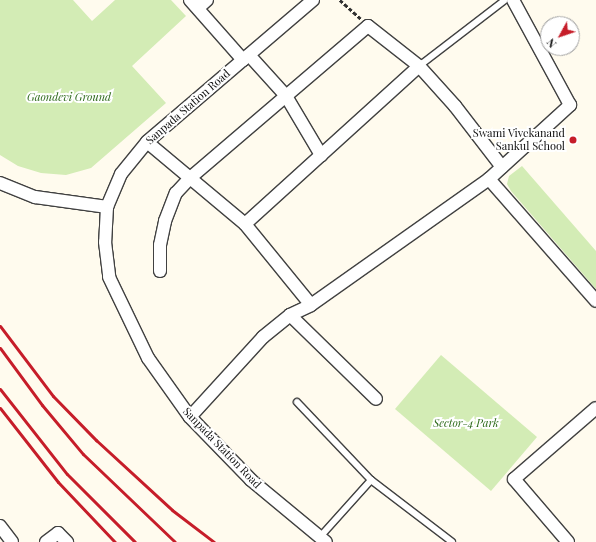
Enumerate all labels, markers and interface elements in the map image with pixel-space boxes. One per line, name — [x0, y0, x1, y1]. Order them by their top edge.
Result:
north arrow — [540, 16, 580, 56]
text: N — [543, 36, 559, 51]
street label: Sanpada Station Road — [143, 67, 233, 147]
park label: Gaondevi Ground — [27, 90, 111, 104]
place label: Swami Vivekanand Sankul School — [472, 127, 565, 153]
marker: Swami Vivekanand Sankul School — [568, 135, 578, 145]
street label: Sanpada Station Road — [180, 405, 264, 491]
park label: Sector-4 Park — [433, 416, 499, 430]

